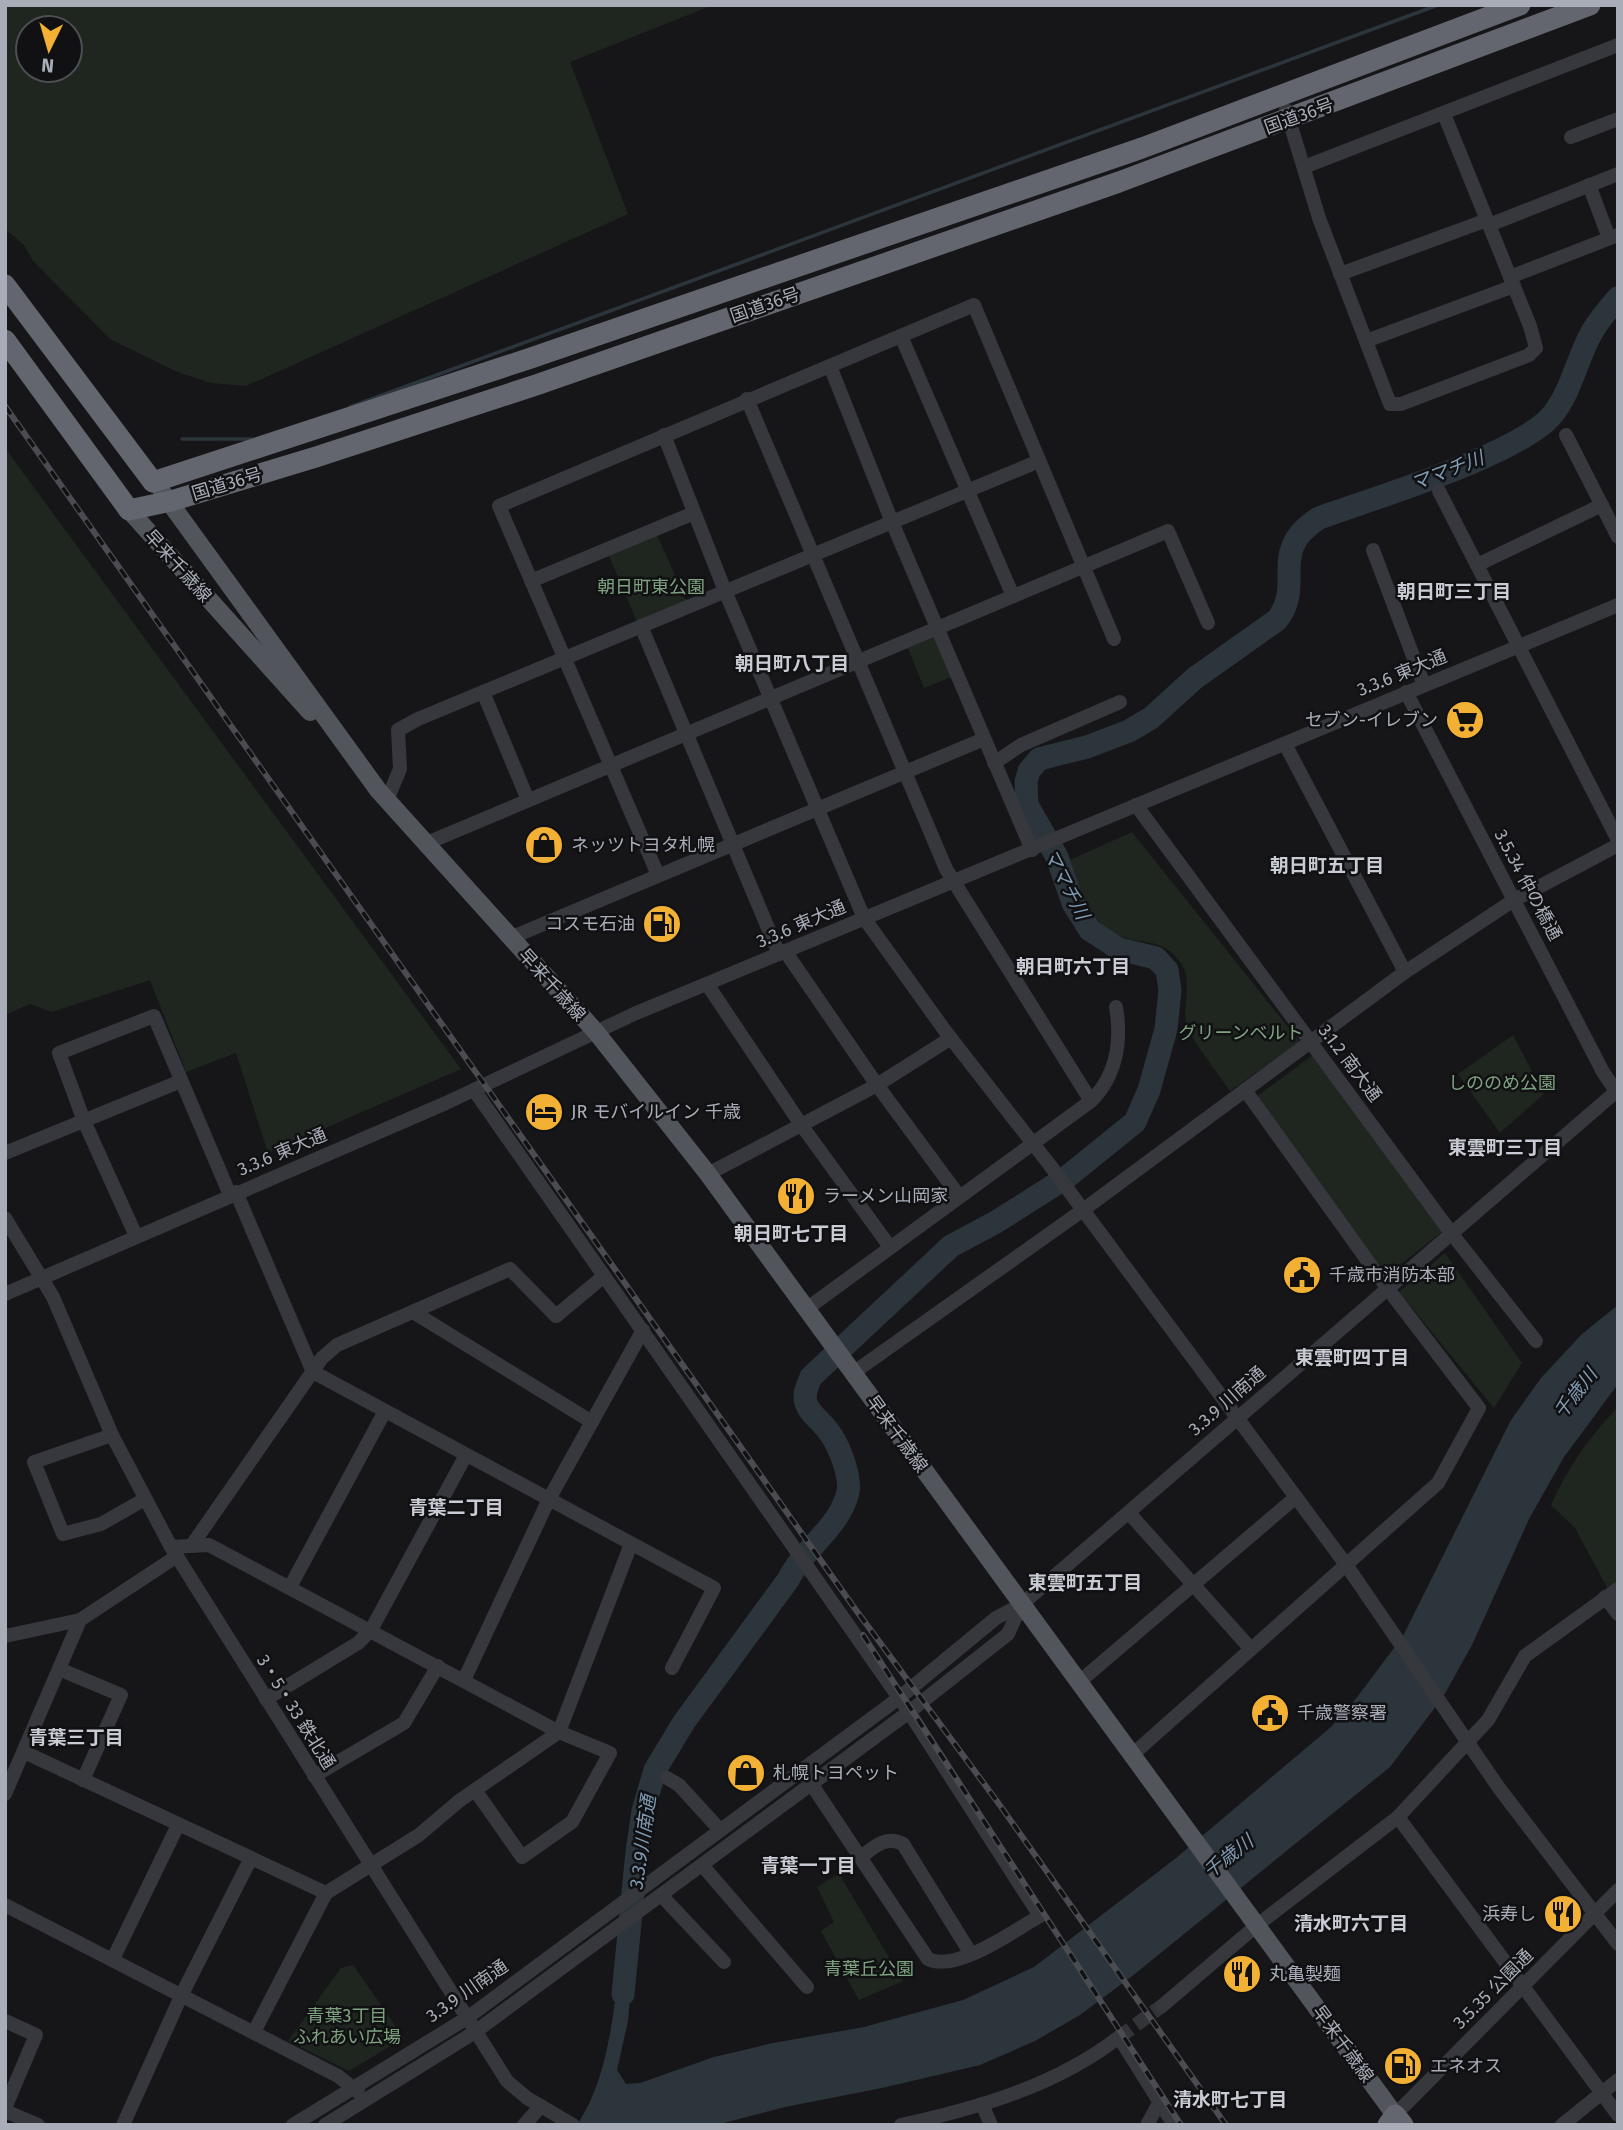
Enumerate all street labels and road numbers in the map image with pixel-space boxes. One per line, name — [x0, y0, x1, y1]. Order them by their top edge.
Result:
street label: 国道36号 — [1261, 93, 1337, 139]
street label: 国道36号 — [727, 283, 803, 327]
street label: 国道36号 — [189, 463, 265, 505]
street label: 早来千歳線 — [140, 525, 216, 607]
street label: 3.3.6 東大通 — [1354, 645, 1450, 701]
street label: 3.5.34 仲の橋通 — [1490, 826, 1566, 944]
street label: 3.3.6 東大通 — [753, 895, 849, 953]
street label: 早来千歳線 — [514, 944, 590, 1026]
street label: 3.1.2 南大通 — [1314, 1020, 1386, 1106]
street label: 3.3.6 東大通 — [234, 1123, 330, 1181]
street label: 3.3.9 川南通 — [1184, 1362, 1270, 1440]
street label: 早来千歳線 — [862, 1391, 932, 1477]
street label: 3・5・33 鉄北通 — [252, 1651, 340, 1773]
street label: 3.5.35 公園通 — [1449, 1945, 1537, 2033]
street label: 3.3.9 川南通 — [422, 1955, 512, 2027]
street label: 早来千歳線 — [1308, 2001, 1378, 2087]

